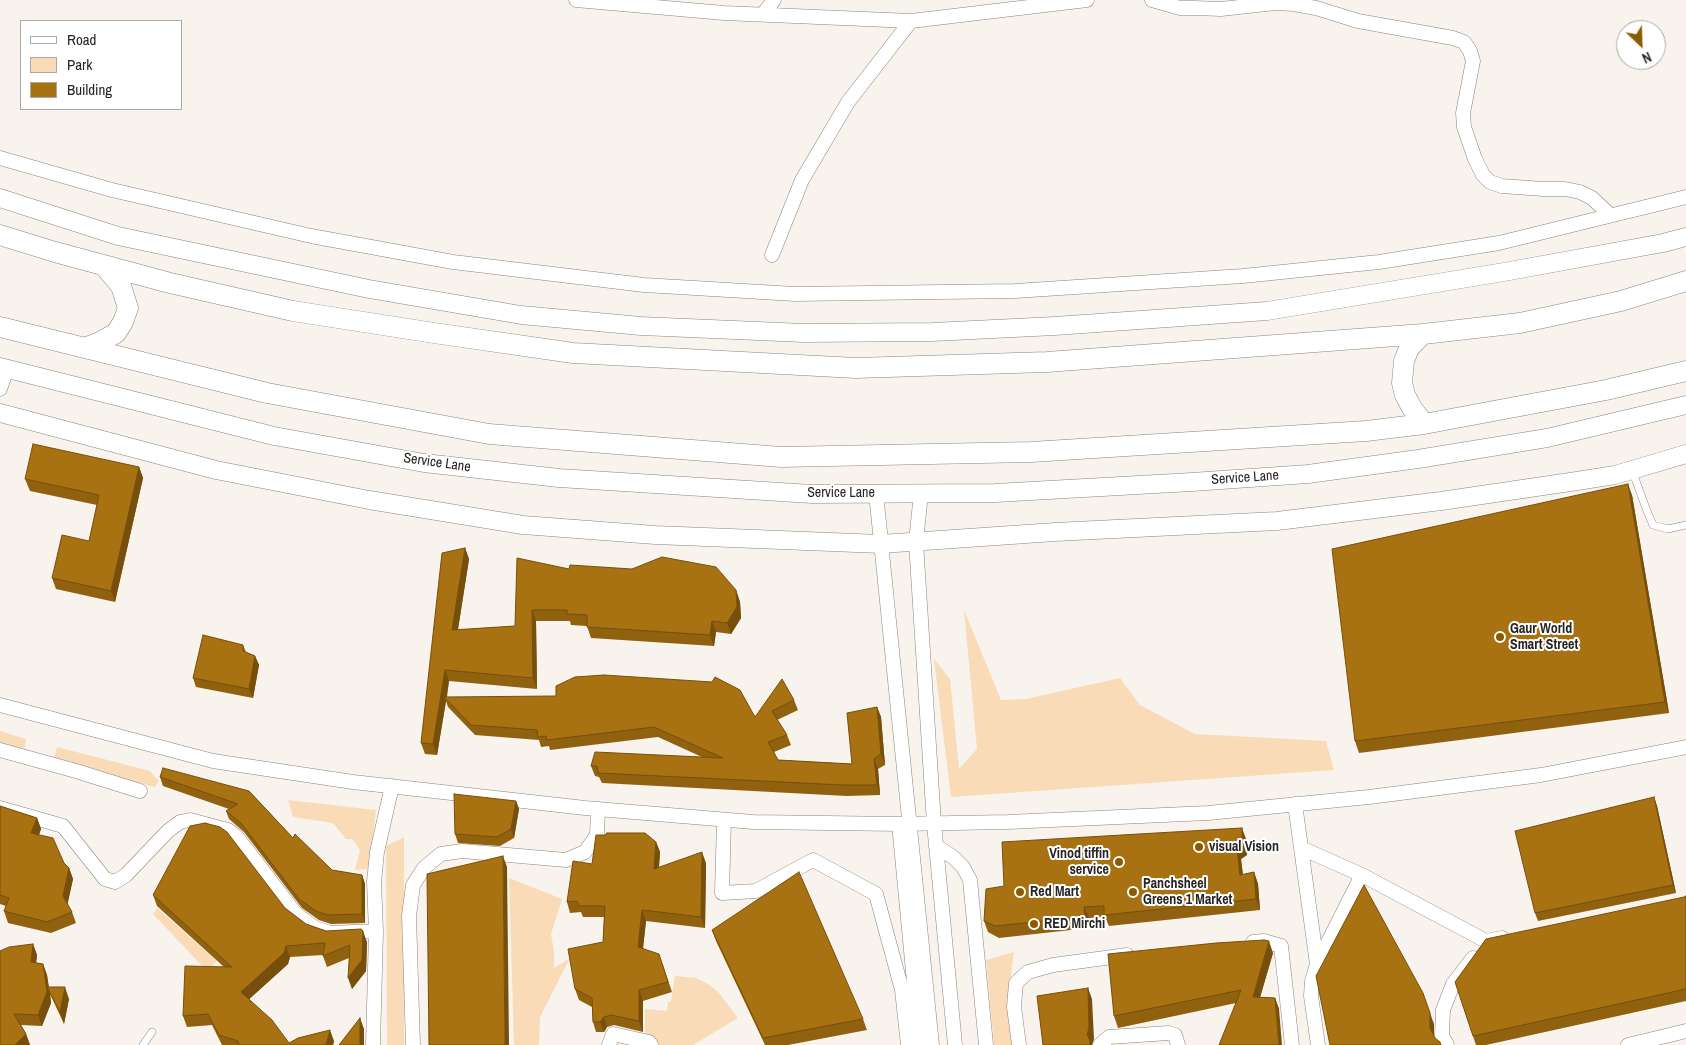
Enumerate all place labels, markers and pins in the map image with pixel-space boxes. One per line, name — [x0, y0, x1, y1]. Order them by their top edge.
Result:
place label: Gaur World Smart Street — [1510, 621, 1578, 654]
marker: Gaur World Smart Street — [1494, 631, 1506, 643]
place label: visual Vision — [1209, 839, 1279, 855]
marker: visual Vision — [1193, 841, 1205, 853]
place label: Vinod tiffin service — [1049, 846, 1109, 879]
marker: Vinod tiffin service — [1113, 856, 1125, 868]
place label: Panchsheel Greens 1 Market — [1143, 876, 1232, 909]
place label: Red Mart — [1030, 884, 1079, 900]
marker: Red Mart — [1014, 886, 1026, 898]
marker: Panchsheel Greens 1 Market — [1127, 886, 1139, 898]
place label: RED Mirchi — [1044, 916, 1105, 932]
marker: RED Mirchi — [1028, 918, 1040, 930]

